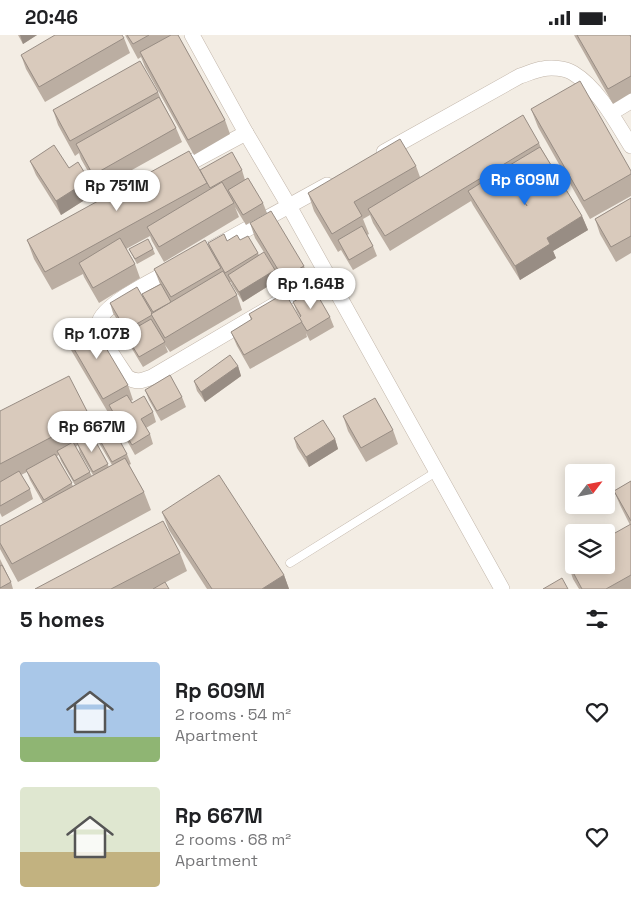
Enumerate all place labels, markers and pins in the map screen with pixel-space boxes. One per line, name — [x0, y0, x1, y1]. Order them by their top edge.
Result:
pin: Rp 609M — [479, 163, 571, 206]
pin: Rp 751M — [71, 169, 163, 212]
pin: Rp 1.64B — [259, 267, 363, 310]
pin: Rp 1.07B — [45, 317, 149, 360]
pin: Rp 667M — [46, 411, 138, 453]

